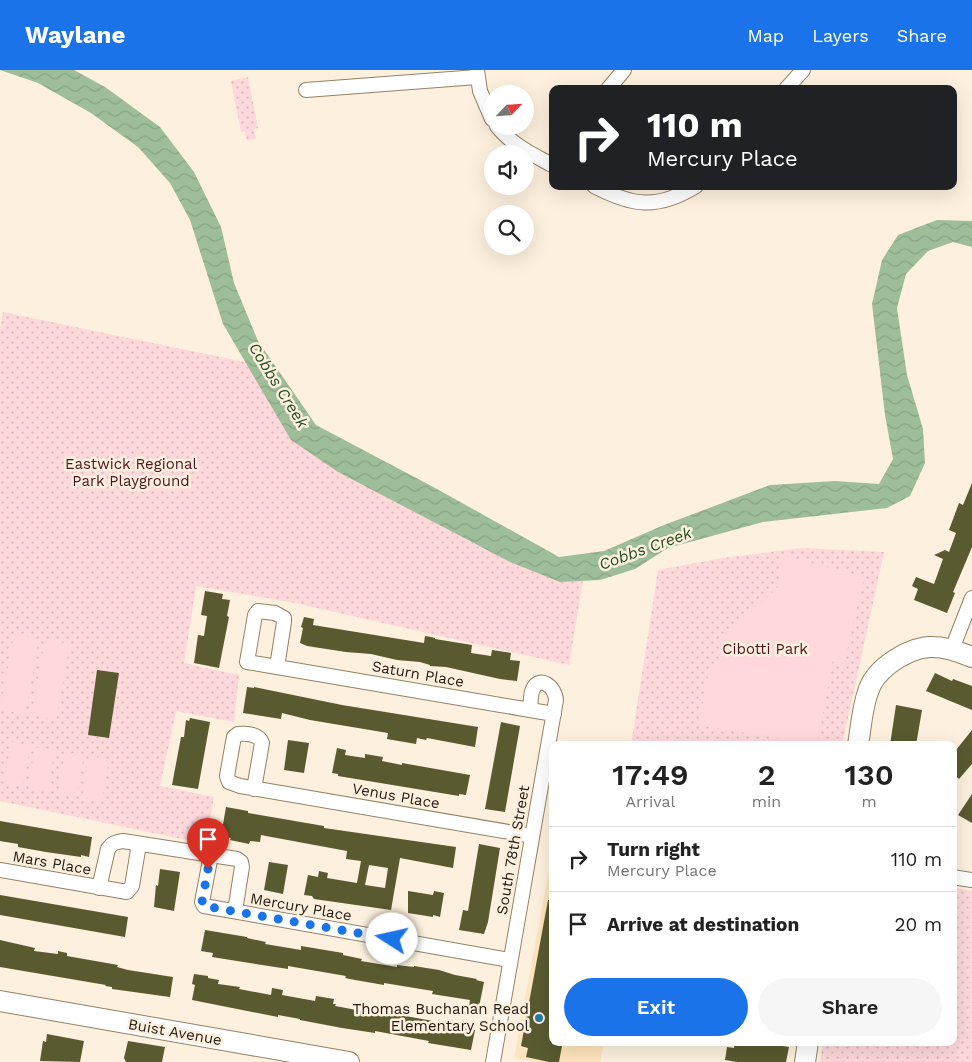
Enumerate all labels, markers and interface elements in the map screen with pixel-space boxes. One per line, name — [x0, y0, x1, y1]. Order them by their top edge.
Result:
text: Waylane — [25, 21, 125, 49]
text: Map — [747, 25, 784, 46]
text: Layers — [812, 25, 869, 46]
text: Share — [897, 25, 947, 46]
north arrow — [484, 85, 534, 135]
map controls — [484, 85, 534, 255]
text: 110 m — [647, 104, 743, 146]
icon: right — [564, 105, 629, 170]
button: sound — [484, 145, 534, 195]
text: Mercury Place — [647, 146, 798, 171]
button: search — [484, 205, 534, 255]
water label: Cobbs Creek — [245, 339, 313, 433]
park label: Eastwick Regional Park Playground — [65, 455, 197, 490]
water label: Cobbs Creek — [596, 522, 695, 574]
park label: Cibotti Park — [722, 640, 808, 658]
street label: Saturn Place — [371, 657, 465, 691]
text: 17:49 — [612, 757, 689, 792]
text: 2 — [758, 757, 775, 792]
text: 130 — [845, 757, 894, 792]
street label: Venus Place — [351, 779, 441, 813]
street label: South 78th Street — [493, 783, 533, 916]
text: Arrival — [625, 792, 675, 811]
text: min — [752, 792, 781, 811]
text: m — [861, 792, 877, 811]
pin — [187, 818, 229, 869]
icon: arrive — [194, 825, 222, 853]
text: Turn right — [607, 838, 700, 861]
icon: right — [564, 845, 592, 873]
street label: Mars Place — [11, 847, 93, 879]
text: 110 m — [891, 848, 942, 871]
text: Mercury Place — [607, 861, 717, 880]
street label: Mercury Place — [249, 889, 353, 925]
icon: arrive — [564, 910, 592, 938]
position arrow — [365, 912, 417, 964]
text: Arrive at destination — [607, 913, 799, 936]
text: 20 m — [895, 913, 942, 936]
button: Exit — [564, 978, 748, 1036]
button: Share — [758, 978, 942, 1036]
place label: Thomas Buchanan Read Elementary School — [352, 1000, 529, 1035]
marker: Thomas Buchanan Read Elementary School — [533, 1012, 545, 1024]
street label: Buist Avenue — [127, 1015, 223, 1049]

